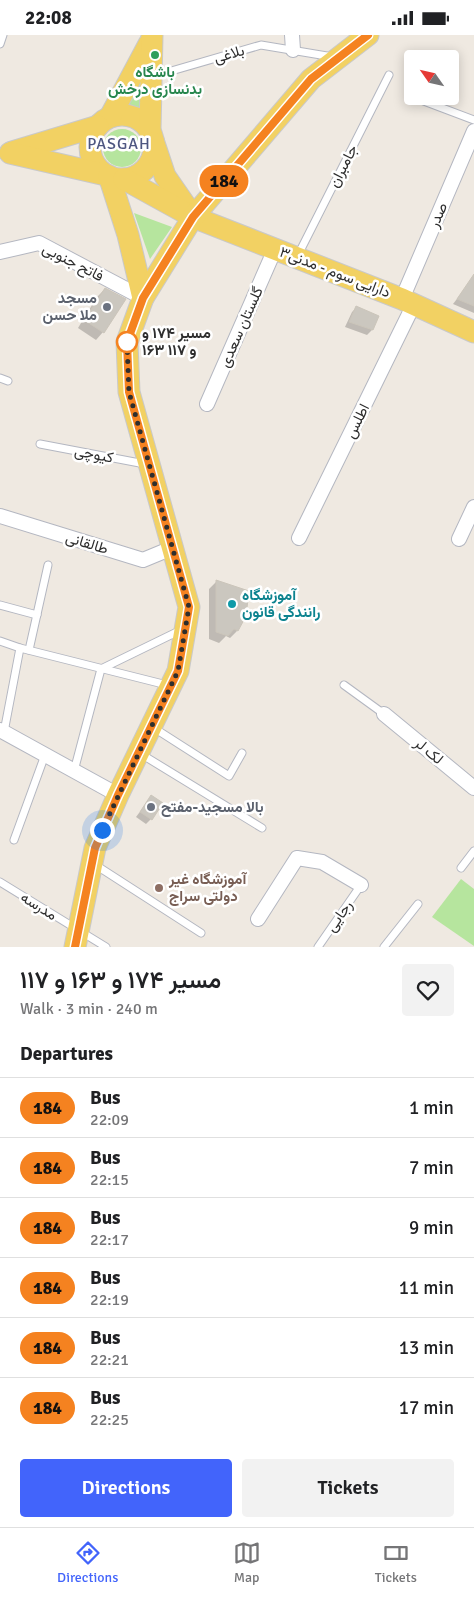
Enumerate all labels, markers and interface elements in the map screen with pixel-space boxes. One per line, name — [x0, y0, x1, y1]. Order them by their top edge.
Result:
text: 22:08 — [25, 6, 72, 30]
street label: بلاغی — [212, 41, 247, 68]
marker: باشگاه بدنسازی درخش — [149, 49, 161, 61]
north arrow — [404, 50, 459, 105]
map controls — [404, 50, 459, 105]
place label: باشگاه بدنسازی درخش — [108, 63, 202, 98]
district label: PASGAH — [87, 134, 151, 154]
street label: جامبران — [325, 142, 361, 190]
line badge: 184 — [195, 165, 253, 197]
text: 184 — [209, 170, 239, 192]
street label: صدر — [424, 200, 451, 231]
street label: فاتح جنوبی — [38, 239, 107, 287]
street label: دارایی سوم - مدنی۳ — [277, 243, 393, 302]
street label: گلستان سعدی — [215, 284, 268, 370]
place label: مسجد ملا حسن — [43, 289, 97, 324]
marker: مسجد ملا حسن — [101, 301, 113, 313]
place label: مسیر ۱۷۴ و ۱۶۳ و ۱۱۷ — [142, 324, 211, 359]
marker: مسیر ۱۷۴ و ۱۶۳ و ۱۱۷ — [116, 331, 138, 353]
street label: اطلس — [341, 401, 374, 442]
street label: کیوچی — [73, 441, 115, 468]
street label: طالقانی — [63, 528, 111, 559]
place label: آموزشگاه رانندگی قانون — [242, 586, 321, 621]
marker: آموزشگاه رانندگی قانون — [226, 598, 238, 610]
street label: لک لر — [410, 733, 447, 768]
place label: بالا مسجید-مفتح — [161, 798, 264, 817]
marker: بالا مسجید-مفتح — [145, 801, 157, 813]
your location — [90, 818, 115, 843]
place label: آموزشگاه غیر دولتی سراج — [168, 870, 247, 906]
marker: آموزشگاه غیر دولتی سراج — [153, 882, 165, 894]
street label: مدرسه — [17, 888, 61, 924]
street label: رجایی — [322, 897, 357, 936]
button: heart — [402, 964, 454, 1016]
text: مسیر ۱۷۴ و ۱۶۳ و ۱۱۷ — [20, 965, 221, 995]
text: Walk · 3 min · 240 m — [20, 999, 158, 1019]
text: Departures — [20, 1042, 113, 1066]
text: Bus — [90, 1086, 121, 1110]
text: 1 min — [409, 1096, 454, 1120]
text: 184 — [33, 1097, 62, 1119]
text: 22:09 — [90, 1110, 129, 1130]
text: Bus — [90, 1146, 121, 1170]
text: 7 min — [409, 1156, 454, 1180]
text: 184 — [33, 1157, 62, 1179]
text: 22:15 — [90, 1170, 129, 1190]
text: Bus — [90, 1206, 121, 1230]
text: 9 min — [409, 1216, 454, 1240]
text: 184 — [33, 1217, 62, 1239]
text: 22:17 — [90, 1230, 129, 1250]
text: Bus — [90, 1266, 121, 1290]
text: 11 min — [399, 1276, 454, 1300]
text: 184 — [33, 1277, 62, 1299]
text: 22:19 — [90, 1290, 129, 1310]
text: Bus — [90, 1326, 121, 1350]
text: 13 min — [399, 1336, 454, 1360]
text: 184 — [33, 1337, 62, 1359]
text: 22:21 — [90, 1350, 129, 1370]
text: Bus — [90, 1386, 121, 1410]
text: 17 min — [399, 1396, 454, 1420]
text: 184 — [33, 1397, 62, 1419]
text: 22:25 — [90, 1410, 129, 1430]
button: Directions — [20, 1459, 232, 1517]
button: Tickets — [242, 1459, 454, 1517]
tab: Directions — [57, 1539, 118, 1586]
tab: Map — [233, 1539, 261, 1586]
tab: Tickets — [375, 1539, 417, 1586]

